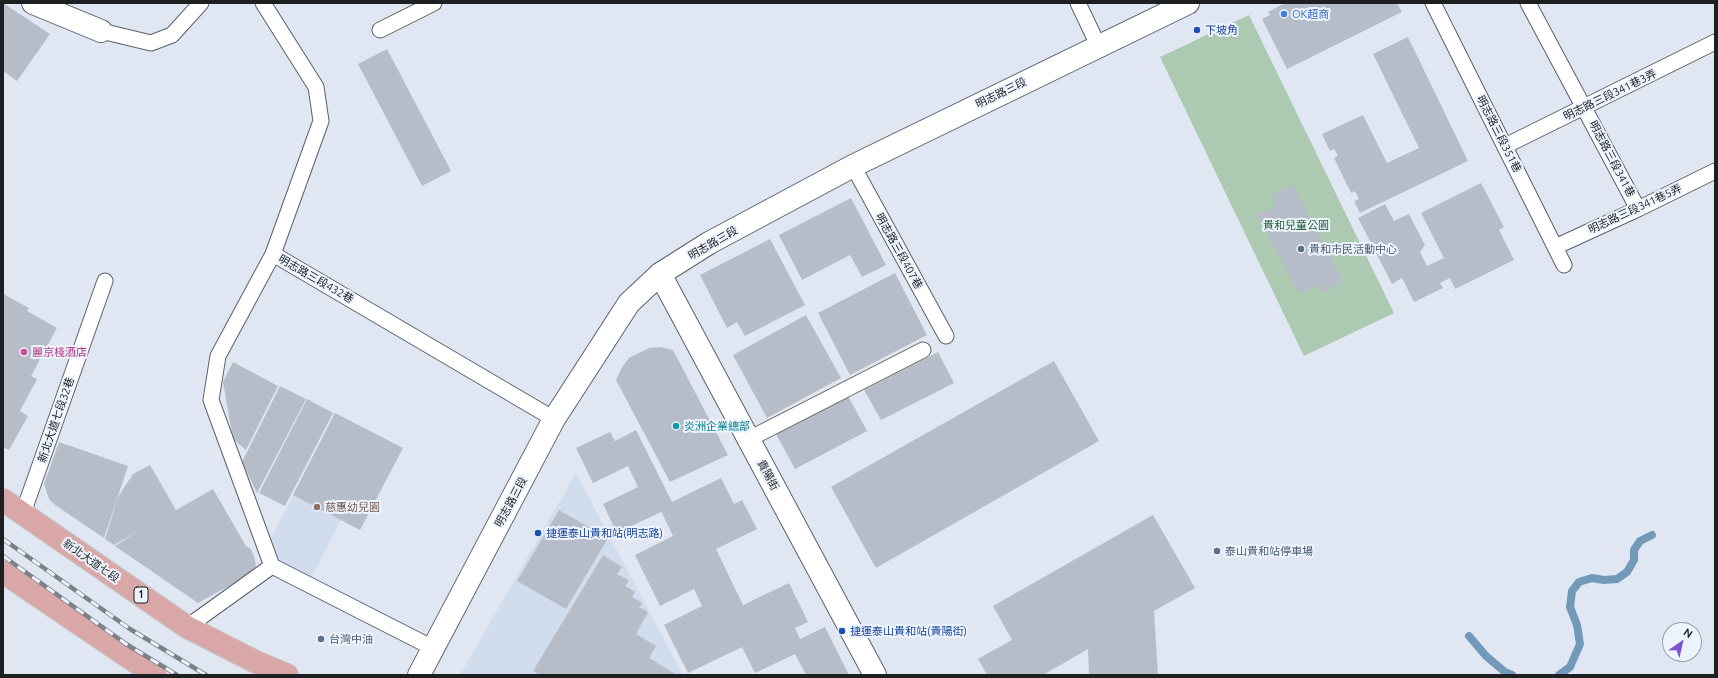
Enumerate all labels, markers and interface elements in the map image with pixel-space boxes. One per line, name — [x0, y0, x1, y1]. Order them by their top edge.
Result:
place label: OK超商 — [1292, 7, 1329, 21]
marker: OK超商 — [1279, 9, 1289, 19]
place label: 下坡角 — [1205, 23, 1238, 37]
marker: 下坡角 — [1192, 25, 1202, 35]
street label: 明志路三段341巷3弄 — [1561, 67, 1659, 123]
street label: 明志路三段 — [973, 75, 1029, 111]
street label: 明志路三段351巷 — [1474, 93, 1524, 175]
street label: 明志路三段341巷 — [1586, 119, 1638, 199]
street label: 明志路三段341巷5弄 — [1586, 182, 1684, 236]
street label: 明志路三段407巷 — [873, 211, 925, 291]
park label: 貴和兒童公園 — [1263, 218, 1329, 232]
street label: 明志路三段 — [686, 224, 740, 262]
place label: 貴和市民活動中心 — [1309, 242, 1397, 256]
marker: 貴和市民活動中心 — [1296, 244, 1306, 254]
street label: 明志路三段432巷 — [276, 252, 356, 306]
place label: 麗京棧酒店 — [32, 345, 87, 359]
marker: 麗京棧酒店 — [19, 347, 29, 357]
street label: 新北大道七段32巷 — [35, 376, 77, 464]
place label: 炎洲企業總部 — [684, 419, 750, 433]
marker: 炎洲企業總部 — [671, 421, 681, 431]
street label: 貴陽街 — [754, 457, 782, 493]
street label: 明志路三段 — [492, 475, 530, 529]
place label: 慈惠幼兒園 — [325, 500, 380, 514]
marker: 慈惠幼兒園 — [312, 502, 322, 512]
place label: 捷運泰山貴和站(明志路) — [546, 526, 663, 540]
marker: 捷運泰山貴和站(明志路) — [533, 528, 543, 538]
street label: 新北大道七段 — [60, 537, 122, 585]
place label: 泰山貴和站停車場 — [1225, 544, 1313, 558]
marker: 泰山貴和站停車場 — [1212, 546, 1222, 556]
road number: 1 — [134, 587, 148, 603]
north arrow — [1662, 622, 1702, 662]
place label: 捷運泰山貴和站(貴陽街) — [850, 624, 967, 638]
marker: 捷運泰山貴和站(貴陽街) — [837, 626, 847, 636]
text: N — [1681, 626, 1695, 640]
place label: 台灣中油 — [329, 632, 373, 646]
marker: 台灣中油 — [316, 634, 326, 644]

